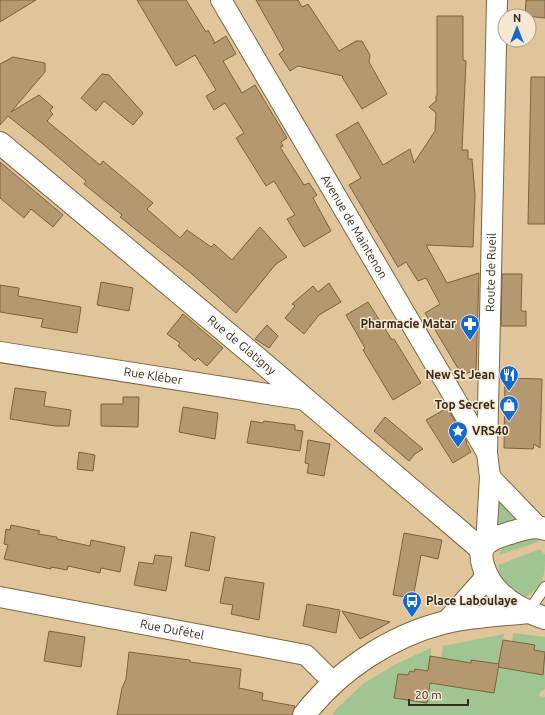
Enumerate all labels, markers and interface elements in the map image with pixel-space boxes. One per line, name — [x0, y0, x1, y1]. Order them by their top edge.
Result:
north arrow — [497, 8, 537, 48]
text: N — [513, 12, 521, 24]
street label: Avenue de Maintenon — [319, 172, 390, 281]
street label: Route de Rueil — [483, 233, 498, 312]
street label: Rue de Glatigny — [205, 313, 279, 377]
pharmacy icon: Pharmacie Matar — [459, 313, 481, 341]
place label: Pharmacie Matar — [360, 317, 456, 330]
restaurant icon: New St Jean — [498, 364, 520, 392]
street label: Rue Kléber — [123, 365, 184, 387]
place label: New St Jean — [425, 368, 495, 381]
shop icon: Top Secret — [498, 394, 520, 422]
place label: Top Secret — [435, 398, 495, 411]
place icon: VRS40 — [447, 420, 469, 448]
place label: VRS40 — [472, 424, 509, 437]
bus stop icon: Place Laboulaye — [401, 590, 423, 618]
place label: Place Laboulaye — [426, 594, 517, 607]
street label: Rue Dufétel — [139, 617, 205, 642]
scale bar — [409, 681, 468, 707]
text: 20 m — [415, 688, 442, 701]

